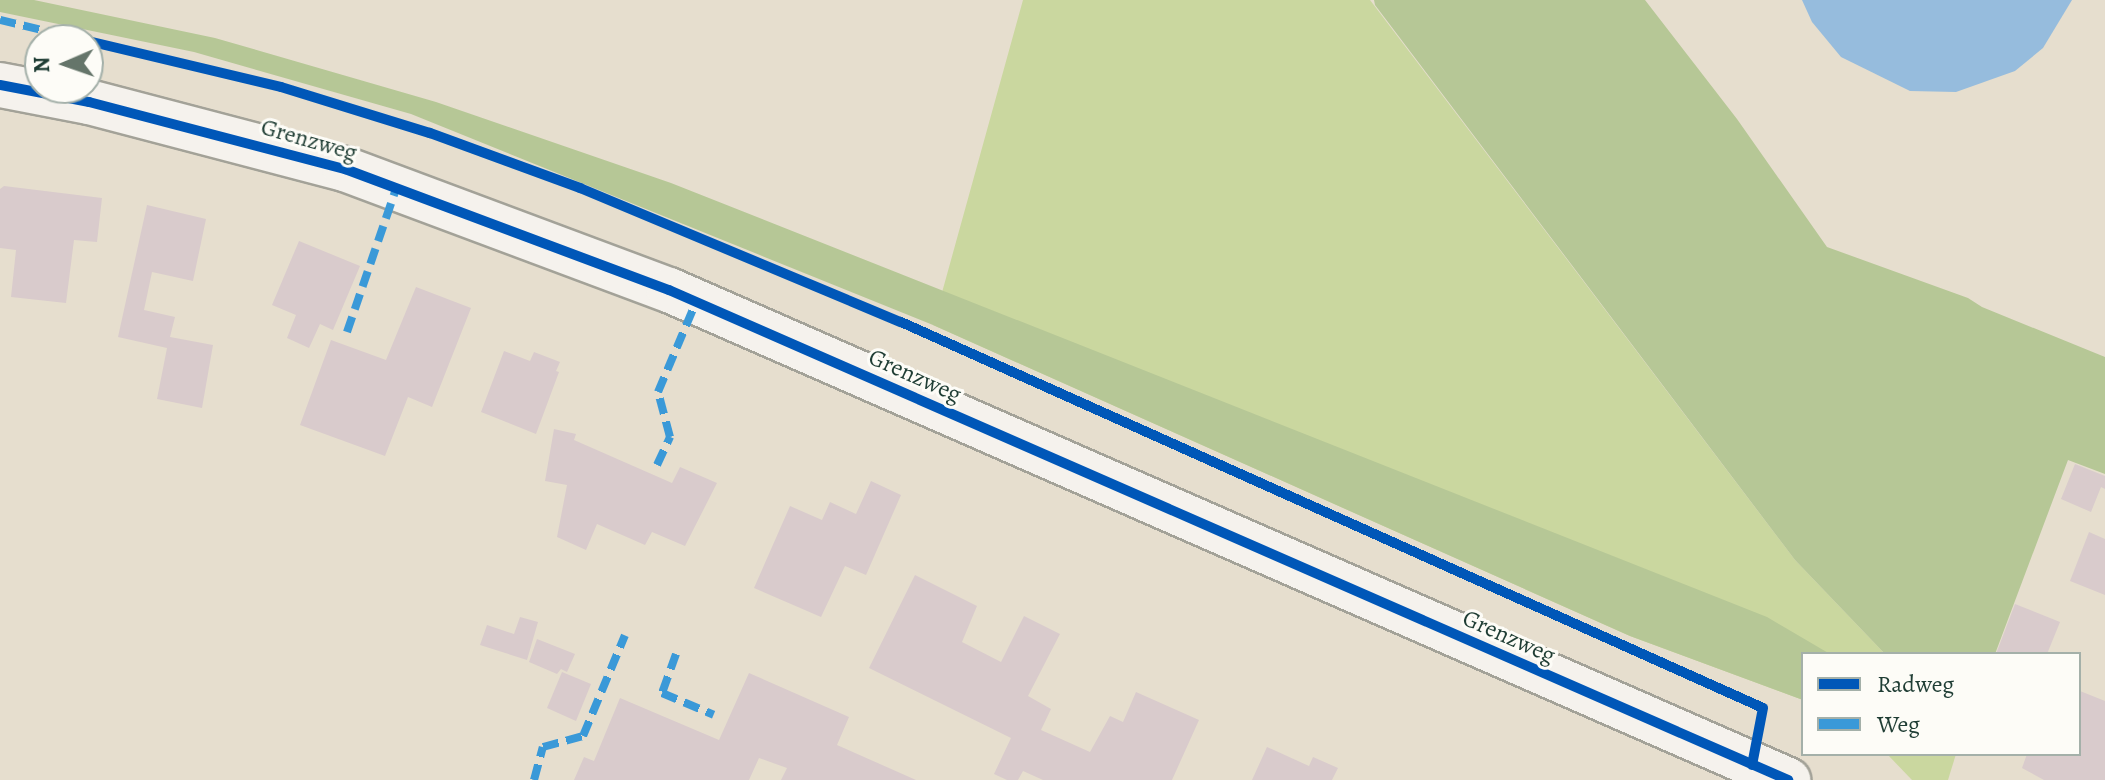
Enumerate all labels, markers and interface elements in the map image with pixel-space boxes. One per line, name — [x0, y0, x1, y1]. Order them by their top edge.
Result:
north arrow — [24, 24, 104, 104]
text: N — [27, 56, 57, 73]
street label: Grenzweg — [258, 113, 360, 167]
street label: Grenzweg — [864, 343, 966, 409]
street label: Grenzweg — [1458, 604, 1560, 670]
legend — [1801, 652, 2081, 756]
text: Radweg — [1877, 668, 1954, 700]
text: Weg — [1877, 708, 1920, 740]

